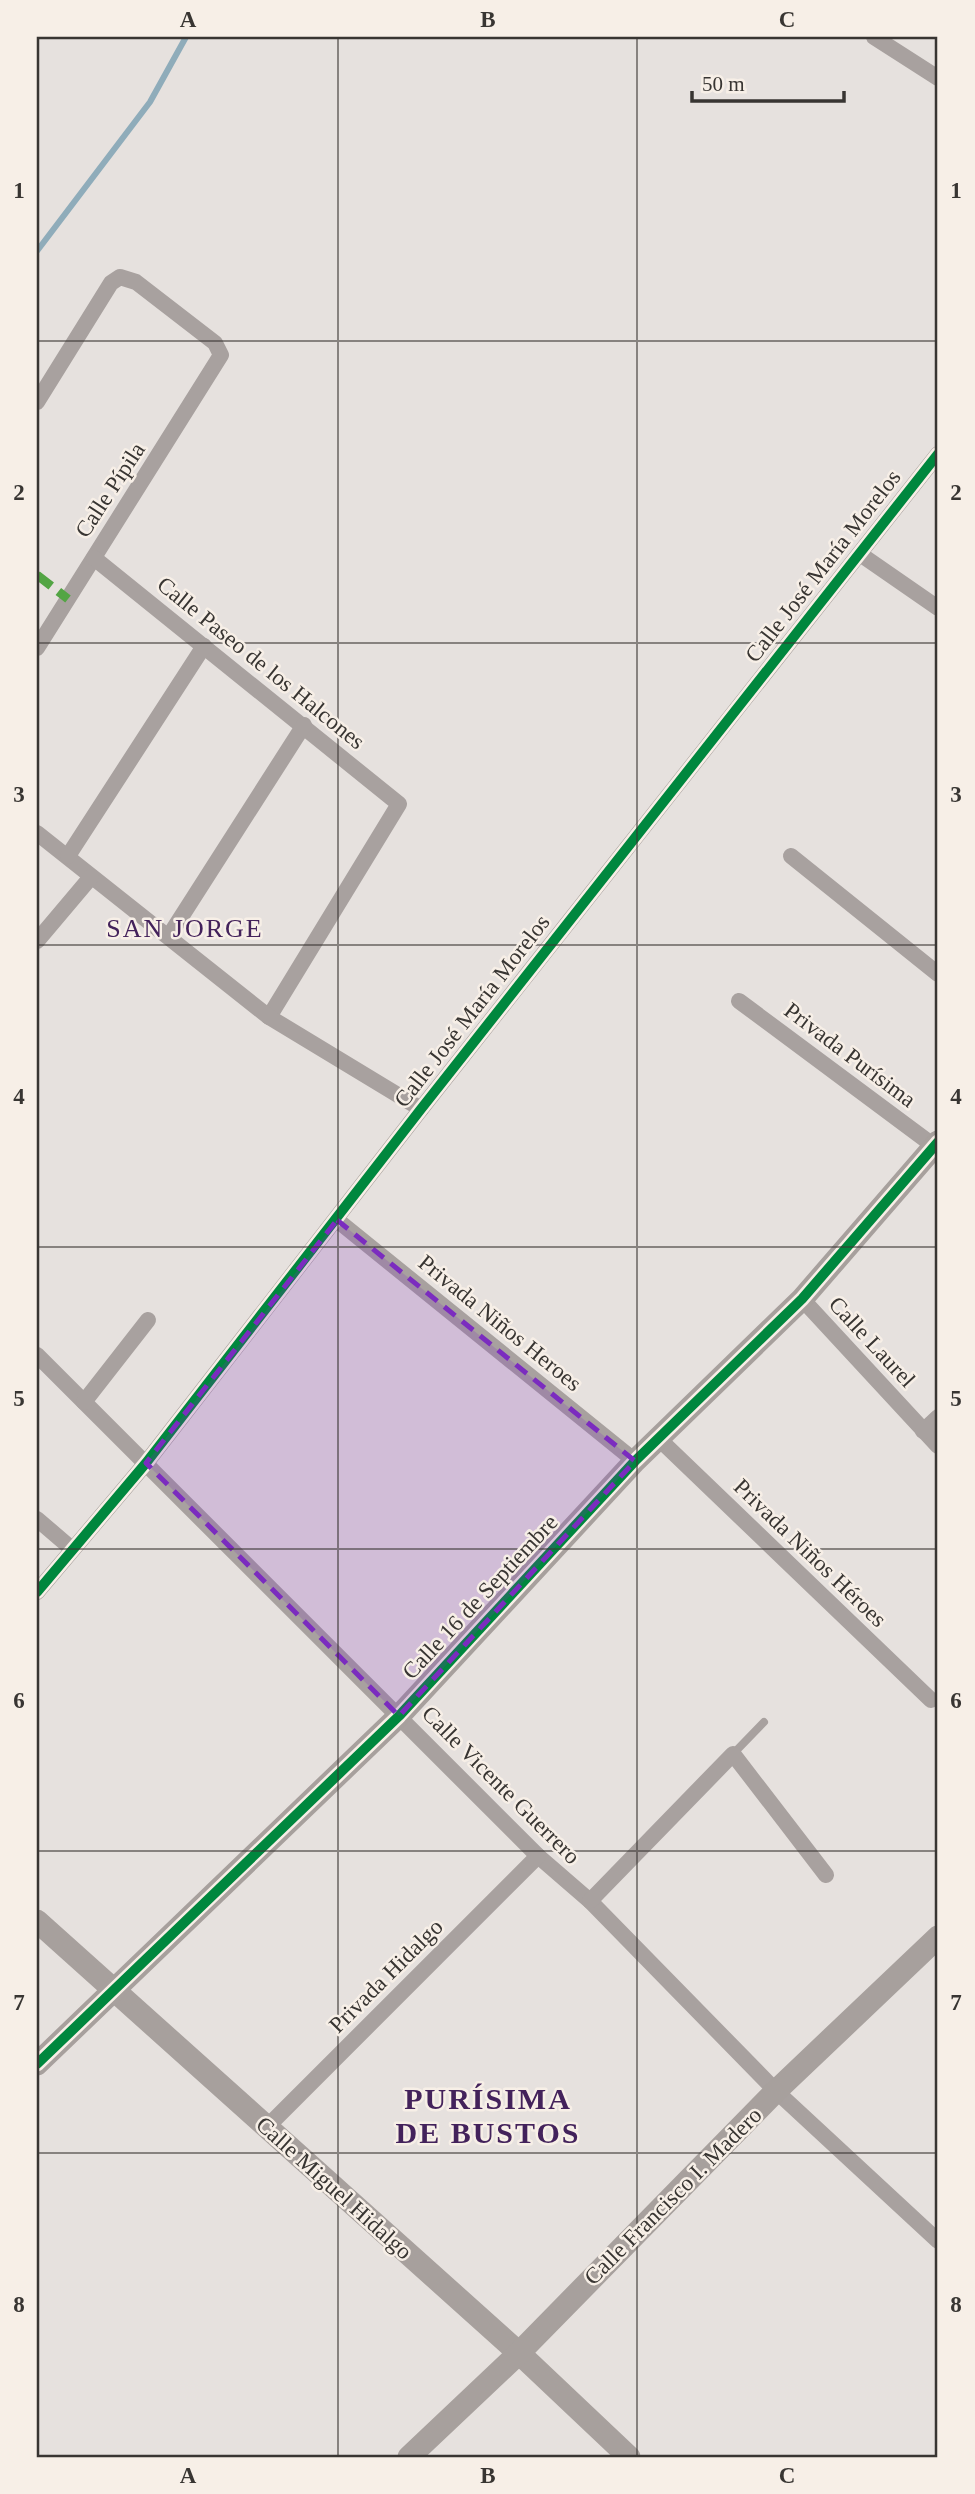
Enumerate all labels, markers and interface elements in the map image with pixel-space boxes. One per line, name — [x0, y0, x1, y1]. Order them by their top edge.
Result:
text: A — [180, 7, 197, 32]
text: B — [480, 7, 496, 32]
text: C — [779, 7, 795, 32]
scale bar — [692, 60, 844, 104]
text: 50 m — [702, 72, 745, 96]
text: 1 — [13, 178, 25, 203]
text: 1 — [950, 178, 962, 203]
street label: Calle Pípila — [70, 438, 150, 542]
street label: Calle José María Morelos — [740, 465, 906, 667]
text: 2 — [13, 480, 25, 505]
text: 2 — [950, 480, 962, 505]
street label: Calle Paseo de los Halcones — [152, 572, 370, 754]
text: 3 — [13, 782, 25, 807]
text: 3 — [950, 782, 962, 807]
street label: Calle José María Morelos — [389, 910, 555, 1112]
district label: SAN JORGE — [106, 914, 264, 943]
street label: Privada Purísima — [779, 998, 921, 1112]
text: 4 — [13, 1084, 25, 1109]
text: 4 — [950, 1084, 962, 1109]
street label: Privada Niños Heroes — [414, 1250, 586, 1396]
street label: Calle Laurel — [824, 1292, 920, 1392]
text: 5 — [13, 1386, 25, 1411]
text: 5 — [950, 1386, 962, 1411]
street label: Privada Niños Héroes — [729, 1474, 891, 1632]
street label: Calle 16 de Septiembre — [397, 1510, 563, 1684]
text: 6 — [13, 1688, 25, 1713]
text: 6 — [950, 1688, 962, 1713]
street label: Calle Vicente Guerrero — [417, 1701, 585, 1869]
street label: Privada Hidalgo — [324, 1914, 448, 2038]
text: 7 — [13, 1990, 25, 2015]
text: 7 — [950, 1990, 962, 2015]
district label: PURÍSIMA DE BUSTOS — [395, 2082, 581, 2149]
street label: Calle Francisco I. Madero — [579, 2102, 767, 2290]
street label: Calle Miguel Hidalgo — [251, 2112, 417, 2264]
text: 8 — [13, 2292, 25, 2317]
text: 8 — [950, 2292, 962, 2317]
text: A — [180, 2463, 197, 2488]
text: B — [480, 2463, 496, 2488]
text: C — [779, 2463, 795, 2488]

